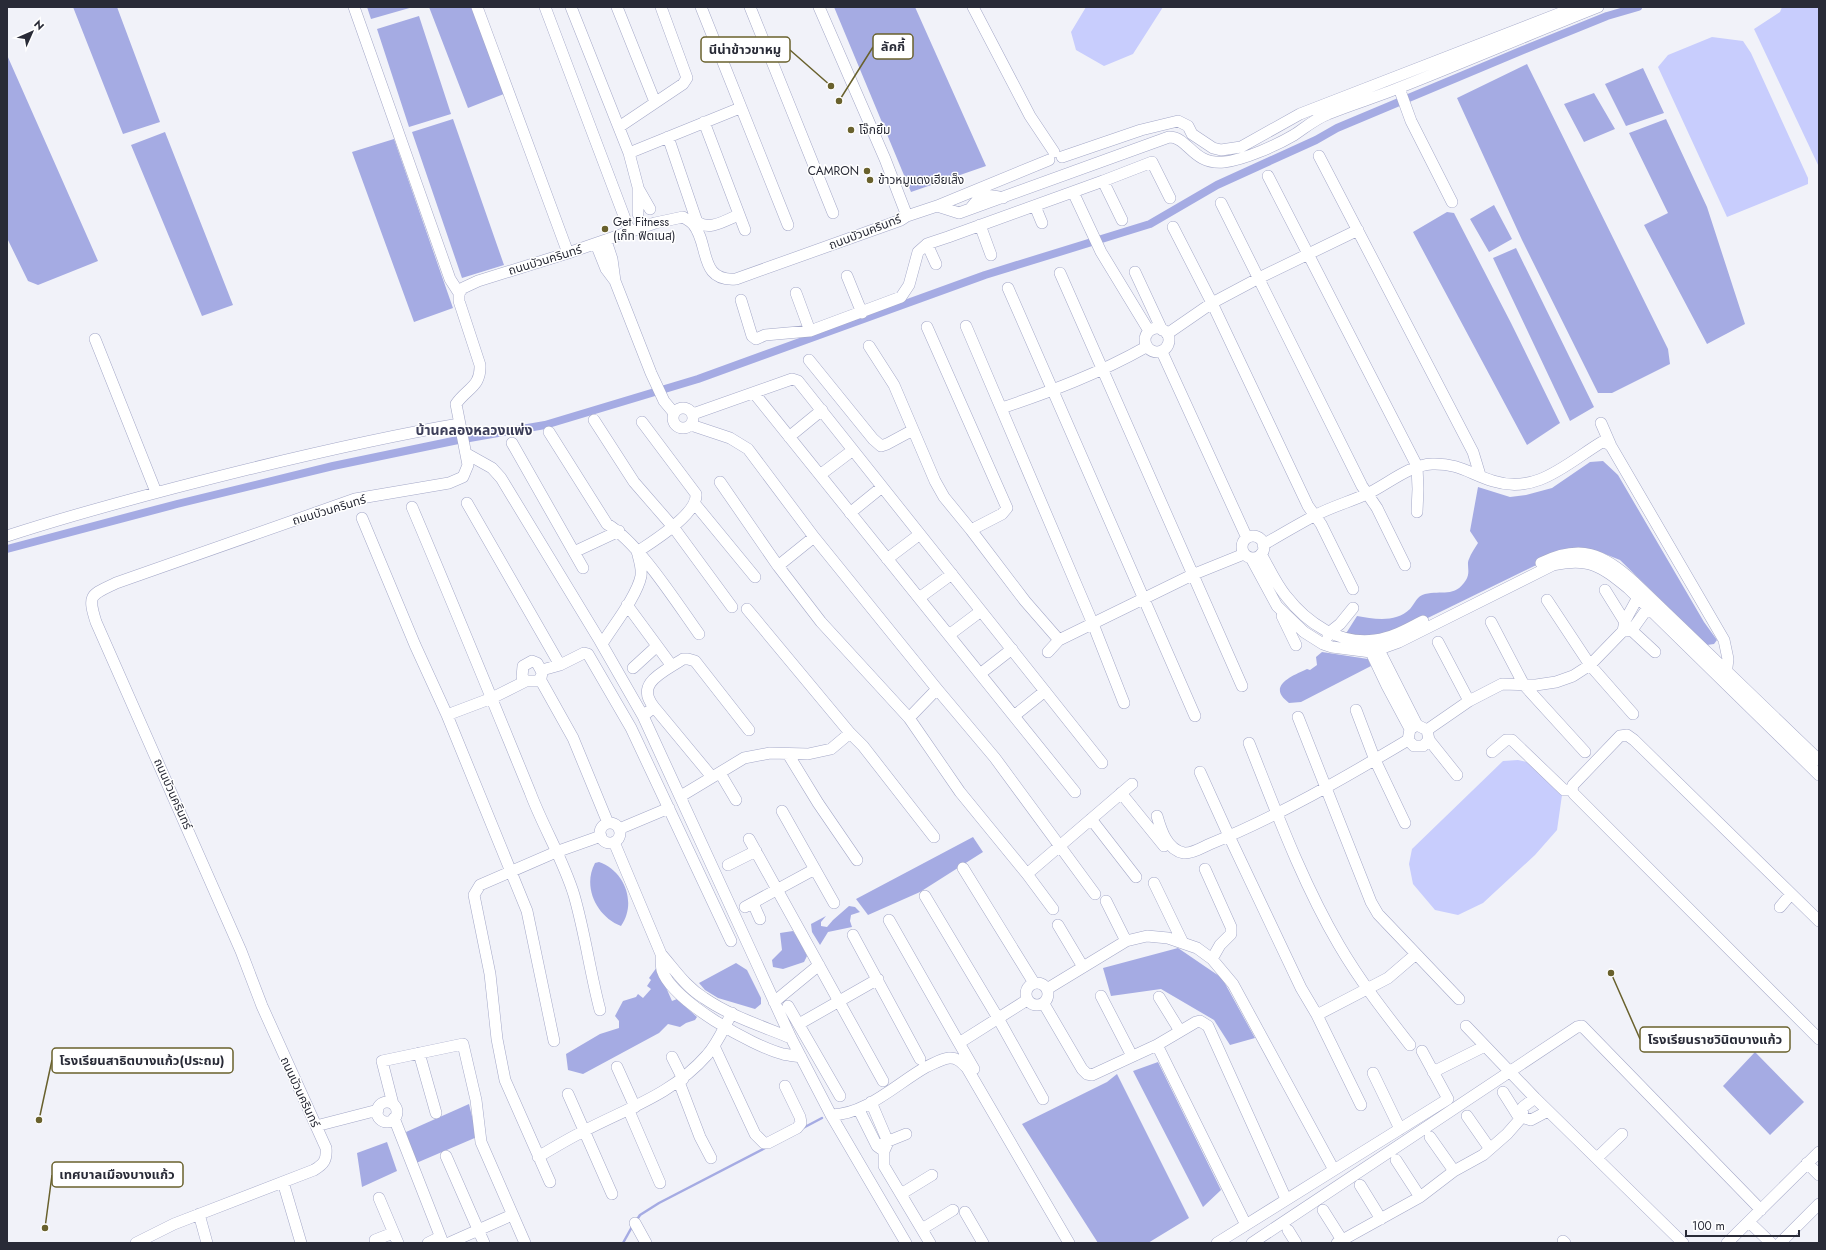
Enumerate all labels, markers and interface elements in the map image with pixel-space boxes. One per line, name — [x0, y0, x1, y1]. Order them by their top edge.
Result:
north arrow — [12, 12, 52, 52]
text: N — [30, 16, 48, 34]
callout: ลัคกี้ — [873, 34, 913, 59]
callout: นีน่าข้าวขาหมู — [701, 37, 790, 62]
text: ลัคกี้ — [881, 37, 906, 56]
text: นีน่าข้าวขาหมู — [709, 40, 781, 59]
place label: โจ๊กยิ้ม — [859, 121, 890, 139]
marker: โจ๊กยิ้ม — [846, 125, 856, 135]
place label: CAMRON — [808, 162, 859, 180]
marker: CAMRON — [862, 166, 872, 176]
place label: ข้าวหมูแดงเฮียเส็ง — [878, 171, 964, 189]
marker: ข้าวหมูแดงเฮียเส็ง — [865, 175, 875, 185]
street label: ถนนบัวนครินทร์ — [826, 210, 904, 254]
place label: Get Fitness (เก็ท ฟิตเนส) — [613, 213, 676, 245]
marker: Get Fitness (เก็ท ฟิตเนส) — [600, 224, 610, 234]
street label: ถนนบัวนครินทร์ — [506, 240, 585, 280]
district label: บ้านคลองหลวงแพ่ง — [416, 420, 532, 440]
street label: ถนนบัวนครินทร์ — [290, 490, 369, 530]
street label: ถนนบัวนครินทร์ — [149, 756, 197, 833]
callout: โรงเรียนราชวินิตบางแก้ว — [1640, 1027, 1790, 1052]
text: โรงเรียนราชวินิตบางแก้ว — [1648, 1030, 1783, 1049]
callout: โรงเรียนสาธิตบางแก้ว(ประถม) — [52, 1048, 233, 1073]
text: โรงเรียนสาธิตบางแก้ว(ประถม) — [60, 1051, 224, 1070]
street label: ถนนบัวนครินทร์ — [276, 1054, 325, 1131]
callout: เทศบาลเมืองบางแก้ว — [52, 1162, 183, 1187]
text: เทศบาลเมืองบางแก้ว — [59, 1165, 175, 1184]
scale bar — [1686, 1212, 1799, 1238]
text: 100 m — [1692, 1217, 1725, 1235]

